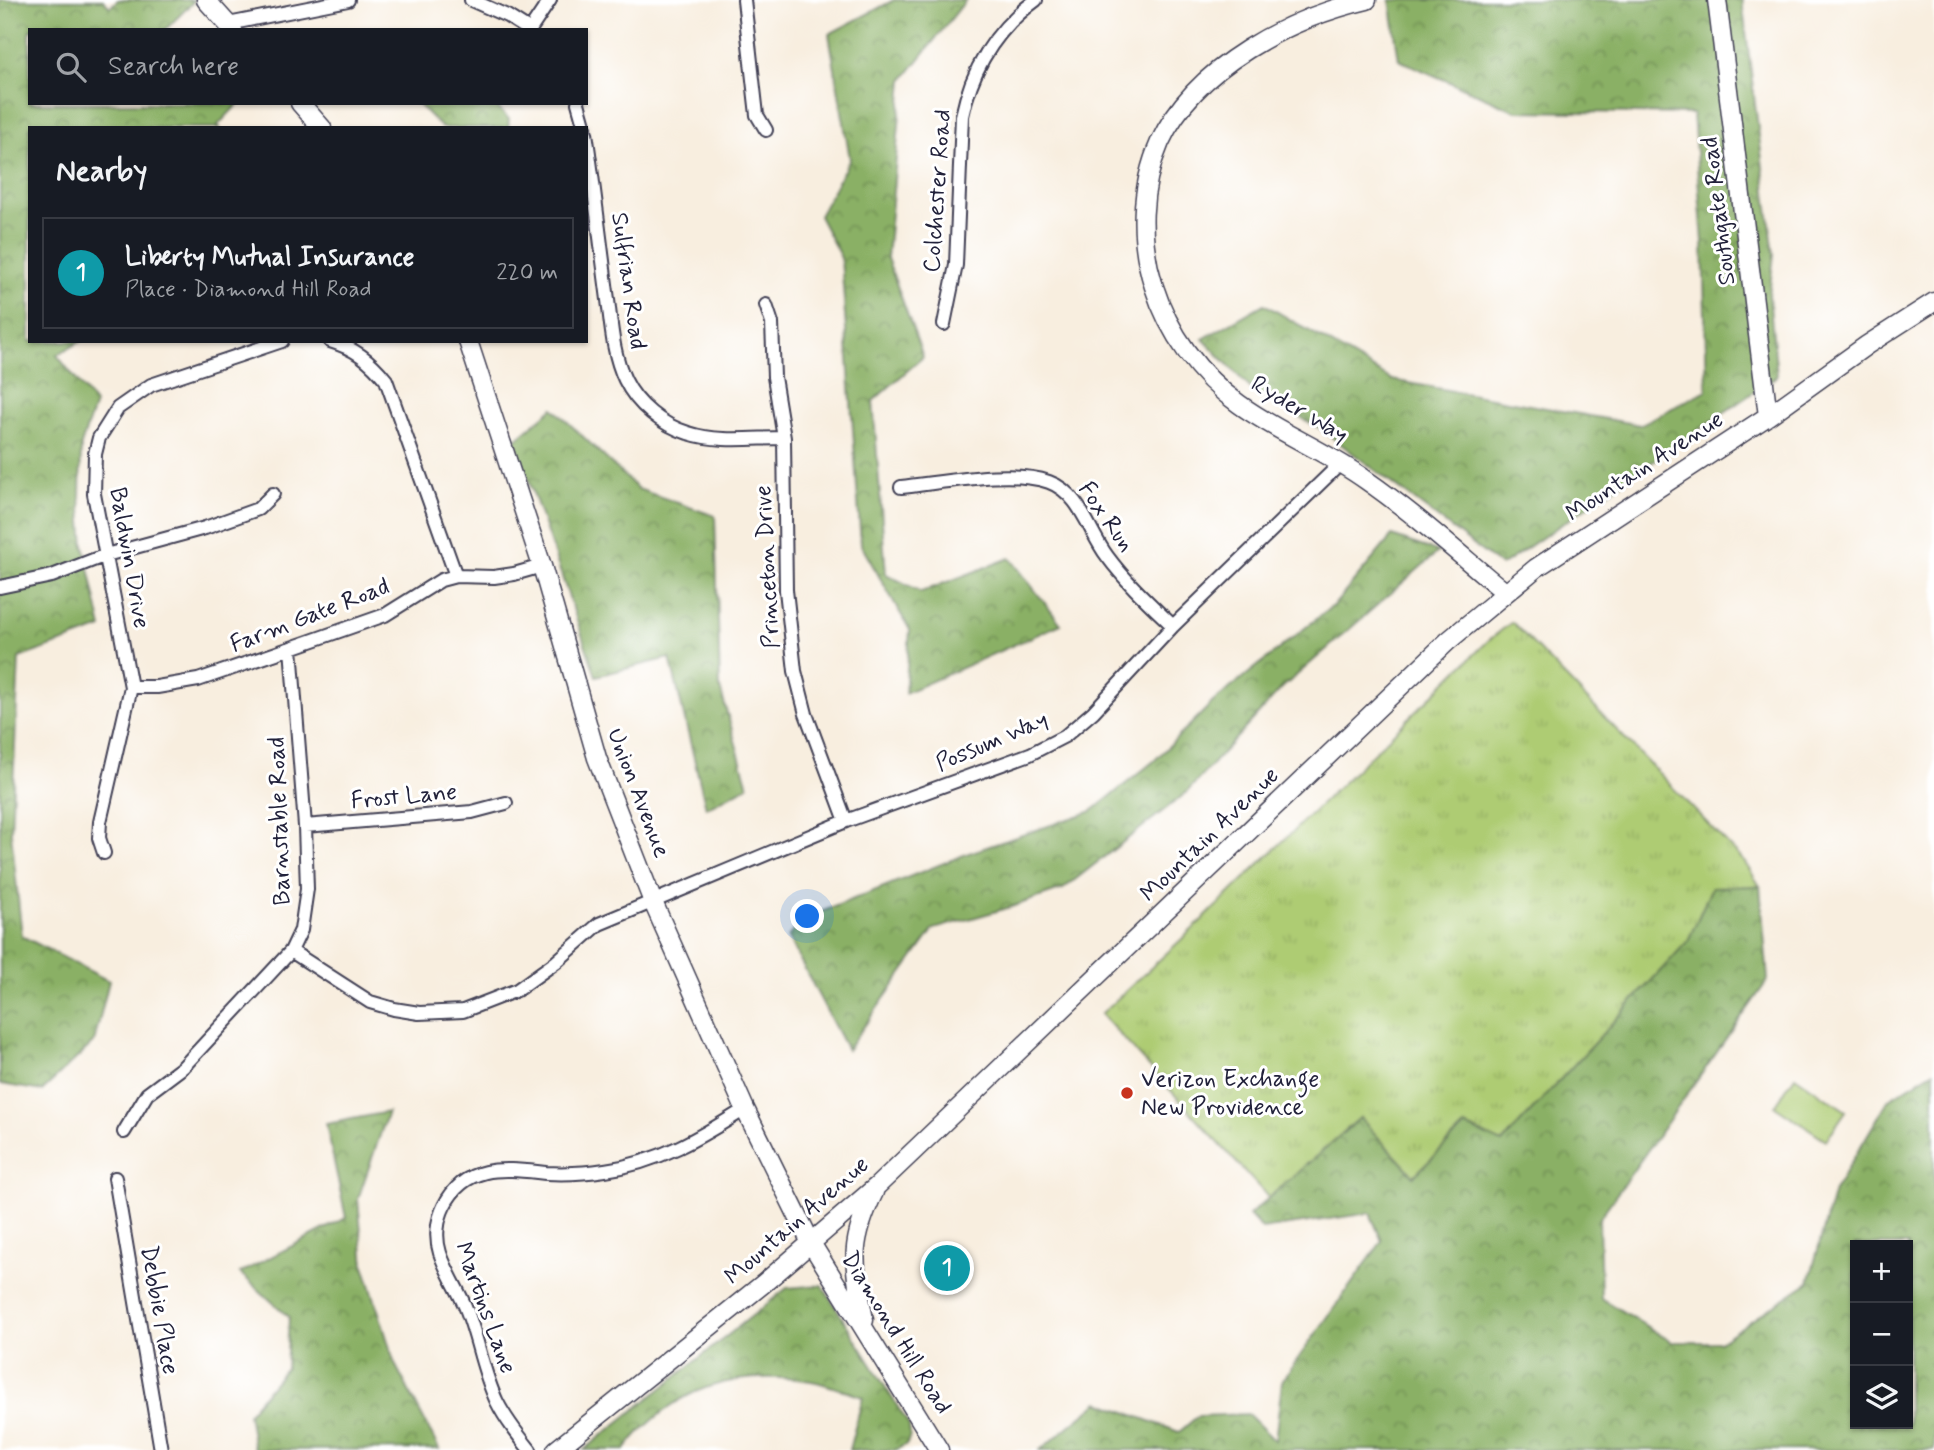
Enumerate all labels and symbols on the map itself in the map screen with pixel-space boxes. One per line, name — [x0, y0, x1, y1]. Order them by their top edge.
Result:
street label: Colchester Road — [917, 108, 959, 274]
street label: Southgate Road — [1695, 135, 1743, 287]
street label: Sulfrian Road — [603, 211, 653, 351]
street label: Ryder Way — [1245, 369, 1353, 451]
street label: Mountain Avenue — [1560, 405, 1730, 529]
street label: Fox Run — [1071, 476, 1141, 558]
street label: Baldwin Drive — [101, 485, 157, 631]
street label: Princeton Drive — [748, 485, 788, 649]
street label: Farm Gate Road — [226, 571, 394, 661]
street label: Possum Way — [931, 704, 1053, 780]
street label: Union Avenue — [599, 724, 677, 862]
street label: Barnstable Road — [262, 736, 298, 906]
street label: Mountain Avenue — [1134, 761, 1286, 909]
street label: Frost Lane — [350, 777, 458, 817]
your location — [790, 899, 824, 933]
place label: Verizon Exchange New Providence — [1141, 1064, 1319, 1123]
marker: Verizon Exchange New Providence — [1119, 1085, 1135, 1101]
street label: Mountain Avenue — [718, 1150, 876, 1292]
street label: Martins Lane — [447, 1238, 523, 1378]
pin: 1 — [924, 1242, 970, 1294]
street label: Debbie Place — [132, 1243, 186, 1377]
street label: Diamond Hill Road — [834, 1246, 958, 1420]

